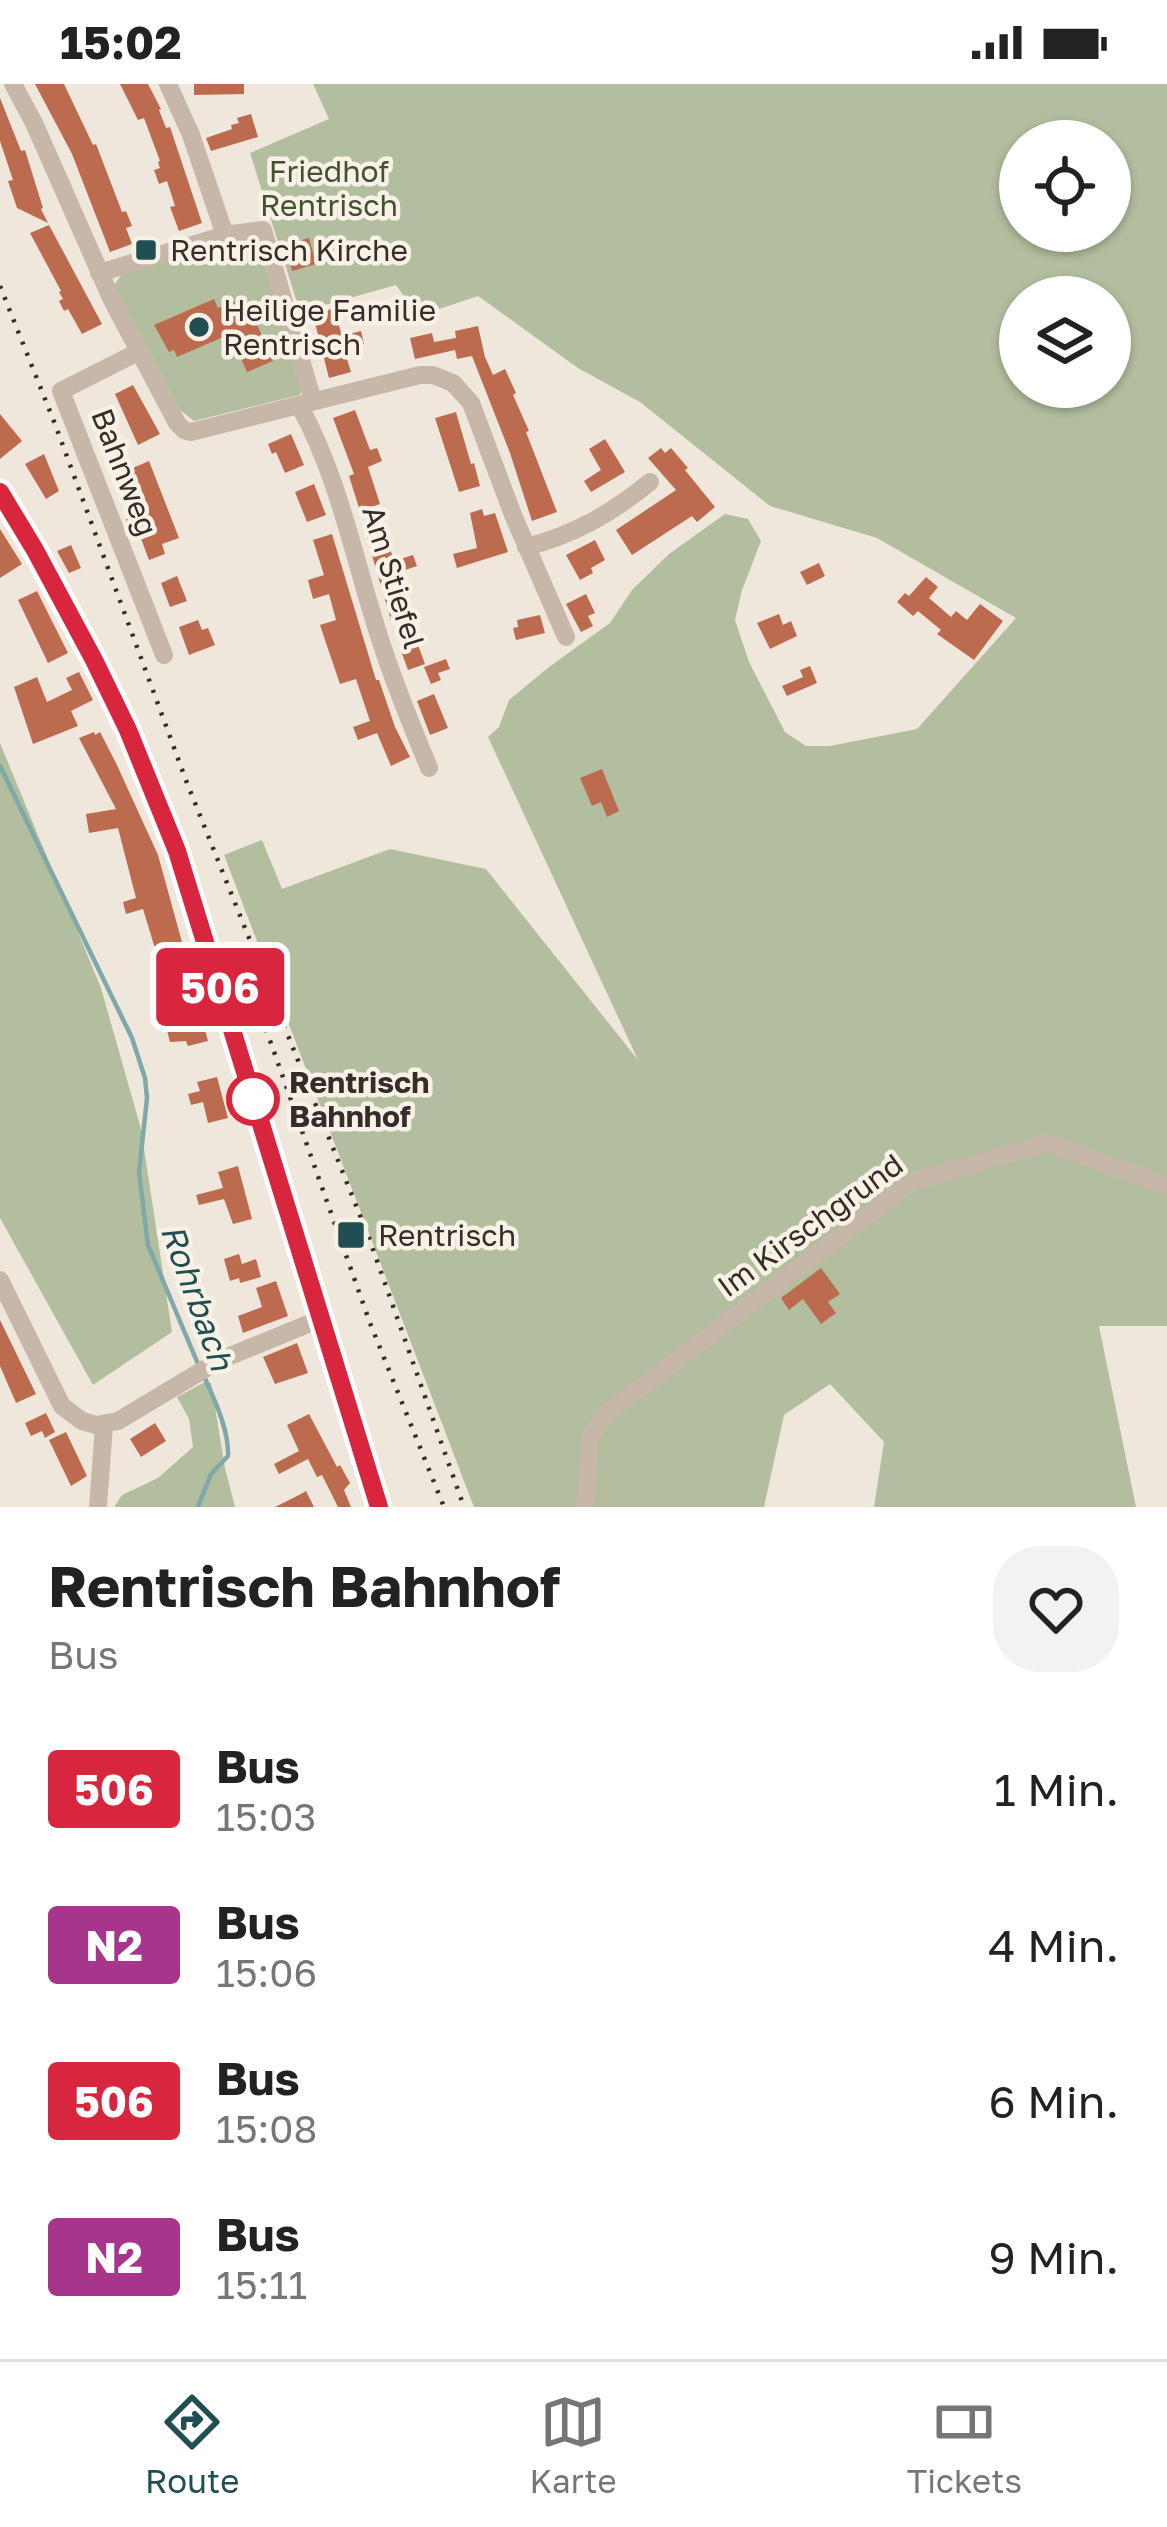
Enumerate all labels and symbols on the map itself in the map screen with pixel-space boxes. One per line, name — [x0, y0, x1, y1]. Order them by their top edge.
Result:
park label: Friedhof Rentrisch — [260, 153, 398, 223]
place label: Rentrisch Kirche — [170, 232, 408, 268]
marker: Rentrisch Kirche — [133, 237, 159, 263]
place label: Heilige Familie Rentrisch — [223, 292, 436, 362]
marker: Heilige Familie Rentrisch — [186, 314, 212, 340]
street label: Bahnweg — [84, 403, 166, 541]
street label: Am Stiefel — [355, 501, 433, 653]
line badge: 506 — [151, 948, 289, 1026]
place label: Rentrisch Bahnhof — [289, 1064, 429, 1134]
marker: Rentrisch Bahnhof — [228, 1074, 278, 1124]
street label: Im Kirschgrund — [711, 1146, 909, 1304]
place label: Rentrisch — [378, 1217, 516, 1253]
water label: Rohrbach — [154, 1219, 243, 1377]
marker: Rentrisch — [335, 1219, 367, 1251]

